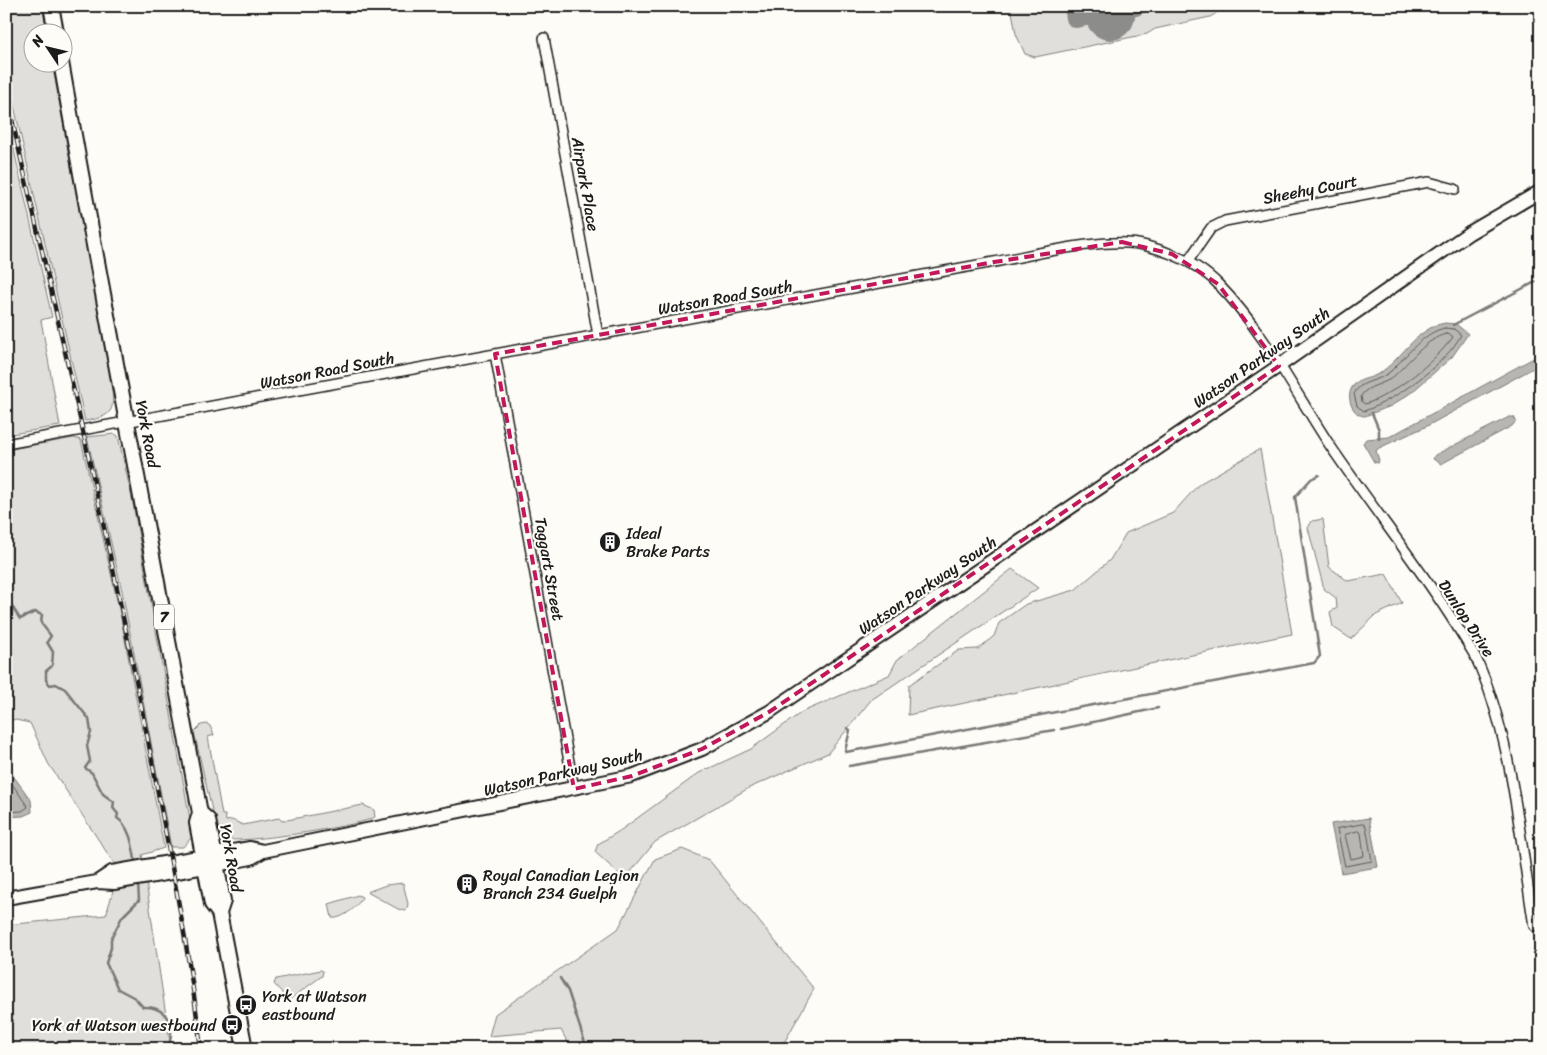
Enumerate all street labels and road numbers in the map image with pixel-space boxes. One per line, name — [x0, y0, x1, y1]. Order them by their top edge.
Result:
street label: Airpark Place — [563, 133, 608, 234]
street label: Sheehy Court — [1260, 166, 1360, 213]
street label: Watson Road South — [656, 271, 795, 324]
street label: Watson Parkway South — [1187, 299, 1336, 416]
street label: Watson Road South — [258, 343, 397, 398]
street label: York Road — [127, 398, 169, 472]
street label: Taggart Street — [526, 515, 573, 623]
street label: Watson Parkway South — [852, 528, 1003, 643]
street label: Dunlop Drive — [1430, 573, 1503, 663]
road number: 7 — [154, 604, 174, 630]
street label: Watson Parkway South — [481, 740, 645, 805]
street label: York Road — [211, 822, 252, 896]

